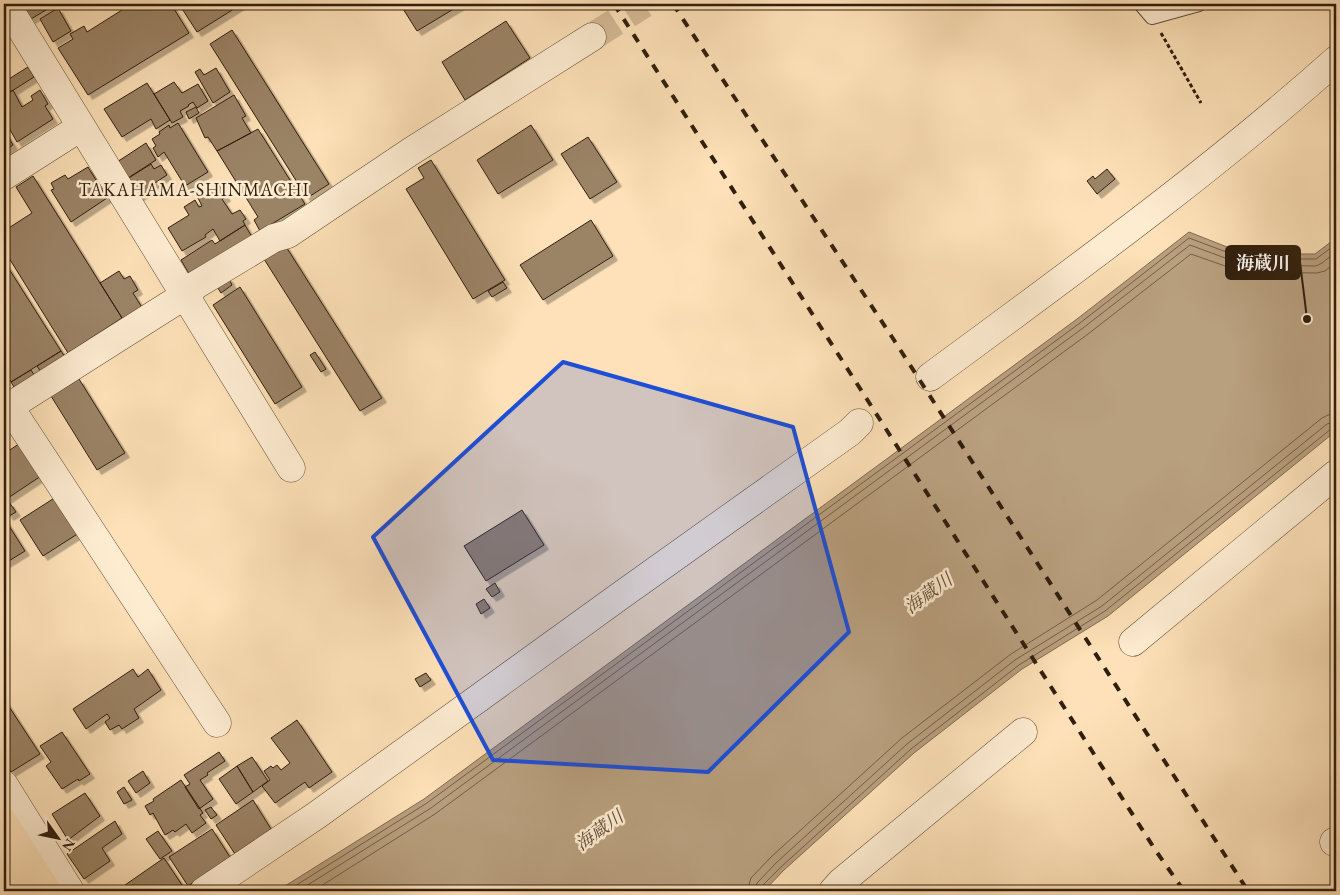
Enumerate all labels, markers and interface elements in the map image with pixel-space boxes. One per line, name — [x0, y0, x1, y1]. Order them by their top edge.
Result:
district label: TAKAHAMA-SHINMACHI — [78, 178, 310, 201]
callout: 海蔵川 — [1226, 246, 1300, 279]
text: 海蔵川 — [1236, 251, 1290, 274]
water label: 海蔵川 — [899, 567, 958, 618]
water label: 海蔵川 — [570, 804, 629, 855]
north arrow — [32, 812, 82, 862]
text: N — [58, 835, 80, 855]

